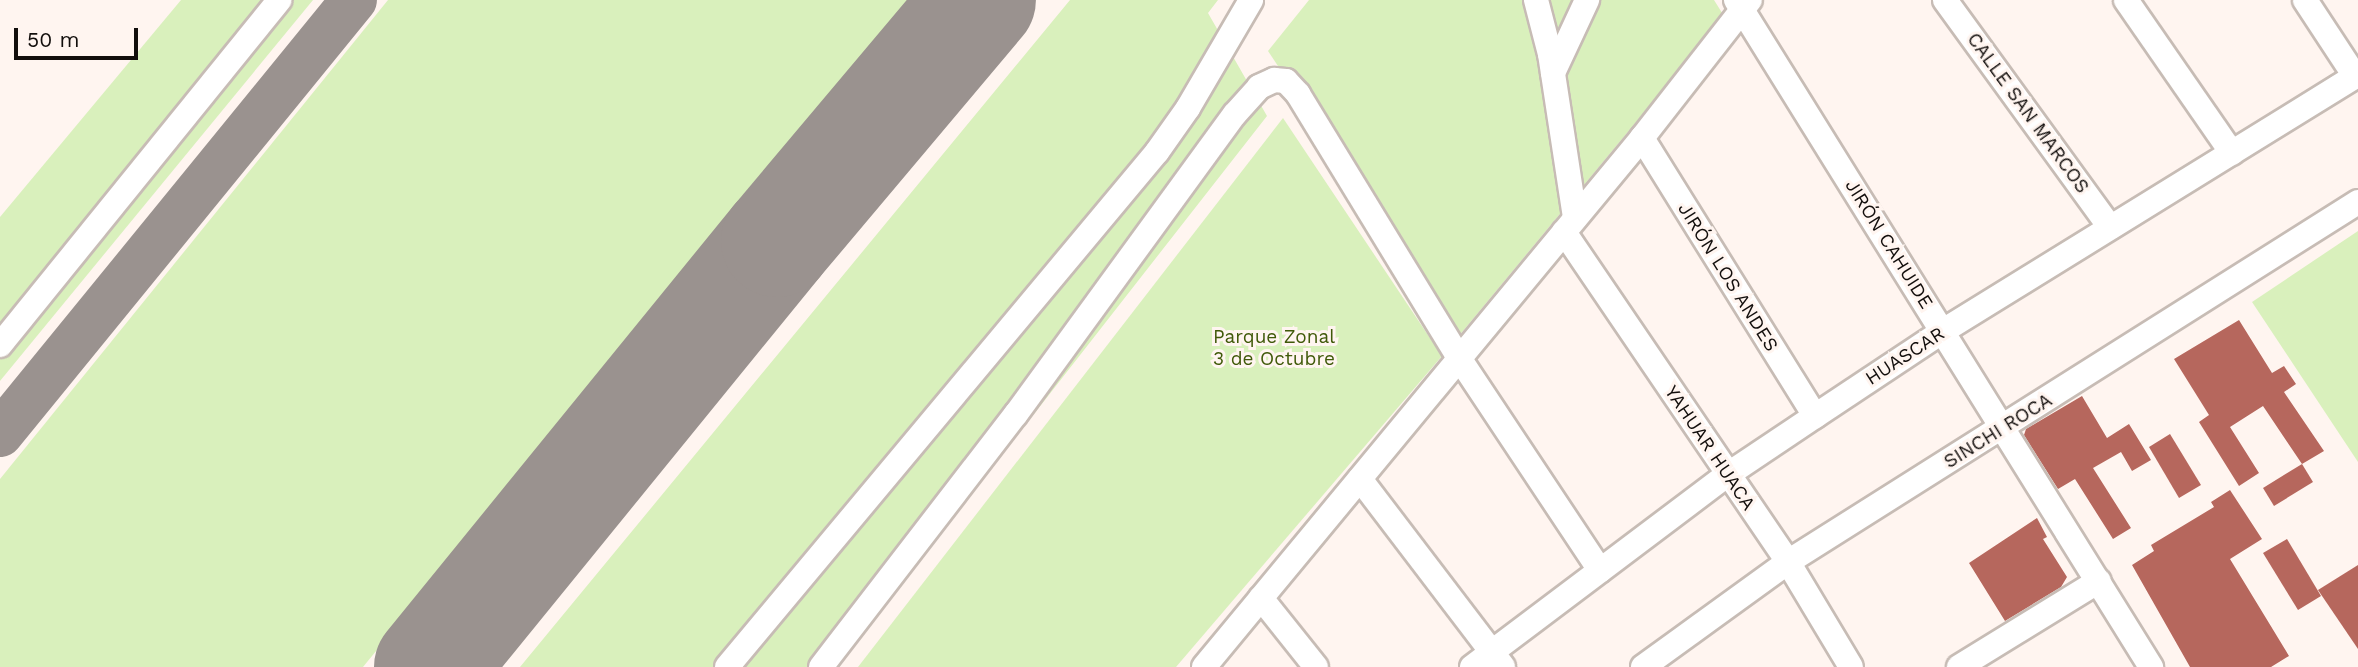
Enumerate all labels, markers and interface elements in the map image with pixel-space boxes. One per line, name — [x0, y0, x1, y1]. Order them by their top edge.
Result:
scale bar — [18, 14, 142, 58]
text: 50 m — [27, 27, 79, 52]
street label: CALLE SAN MARCOS — [1962, 28, 2094, 198]
street label: JIRÓN CAHUIDE — [1840, 175, 1938, 313]
street label: JIRÓN LOS ANDES — [1673, 198, 1783, 356]
street label: HUASCAR — [1861, 322, 1949, 390]
park label: Parque Zonal 3 de Octubre — [1213, 326, 1335, 370]
street label: YAHUAR HUACA — [1660, 381, 1760, 515]
street label: SINCHI ROCA — [1940, 389, 2056, 473]

